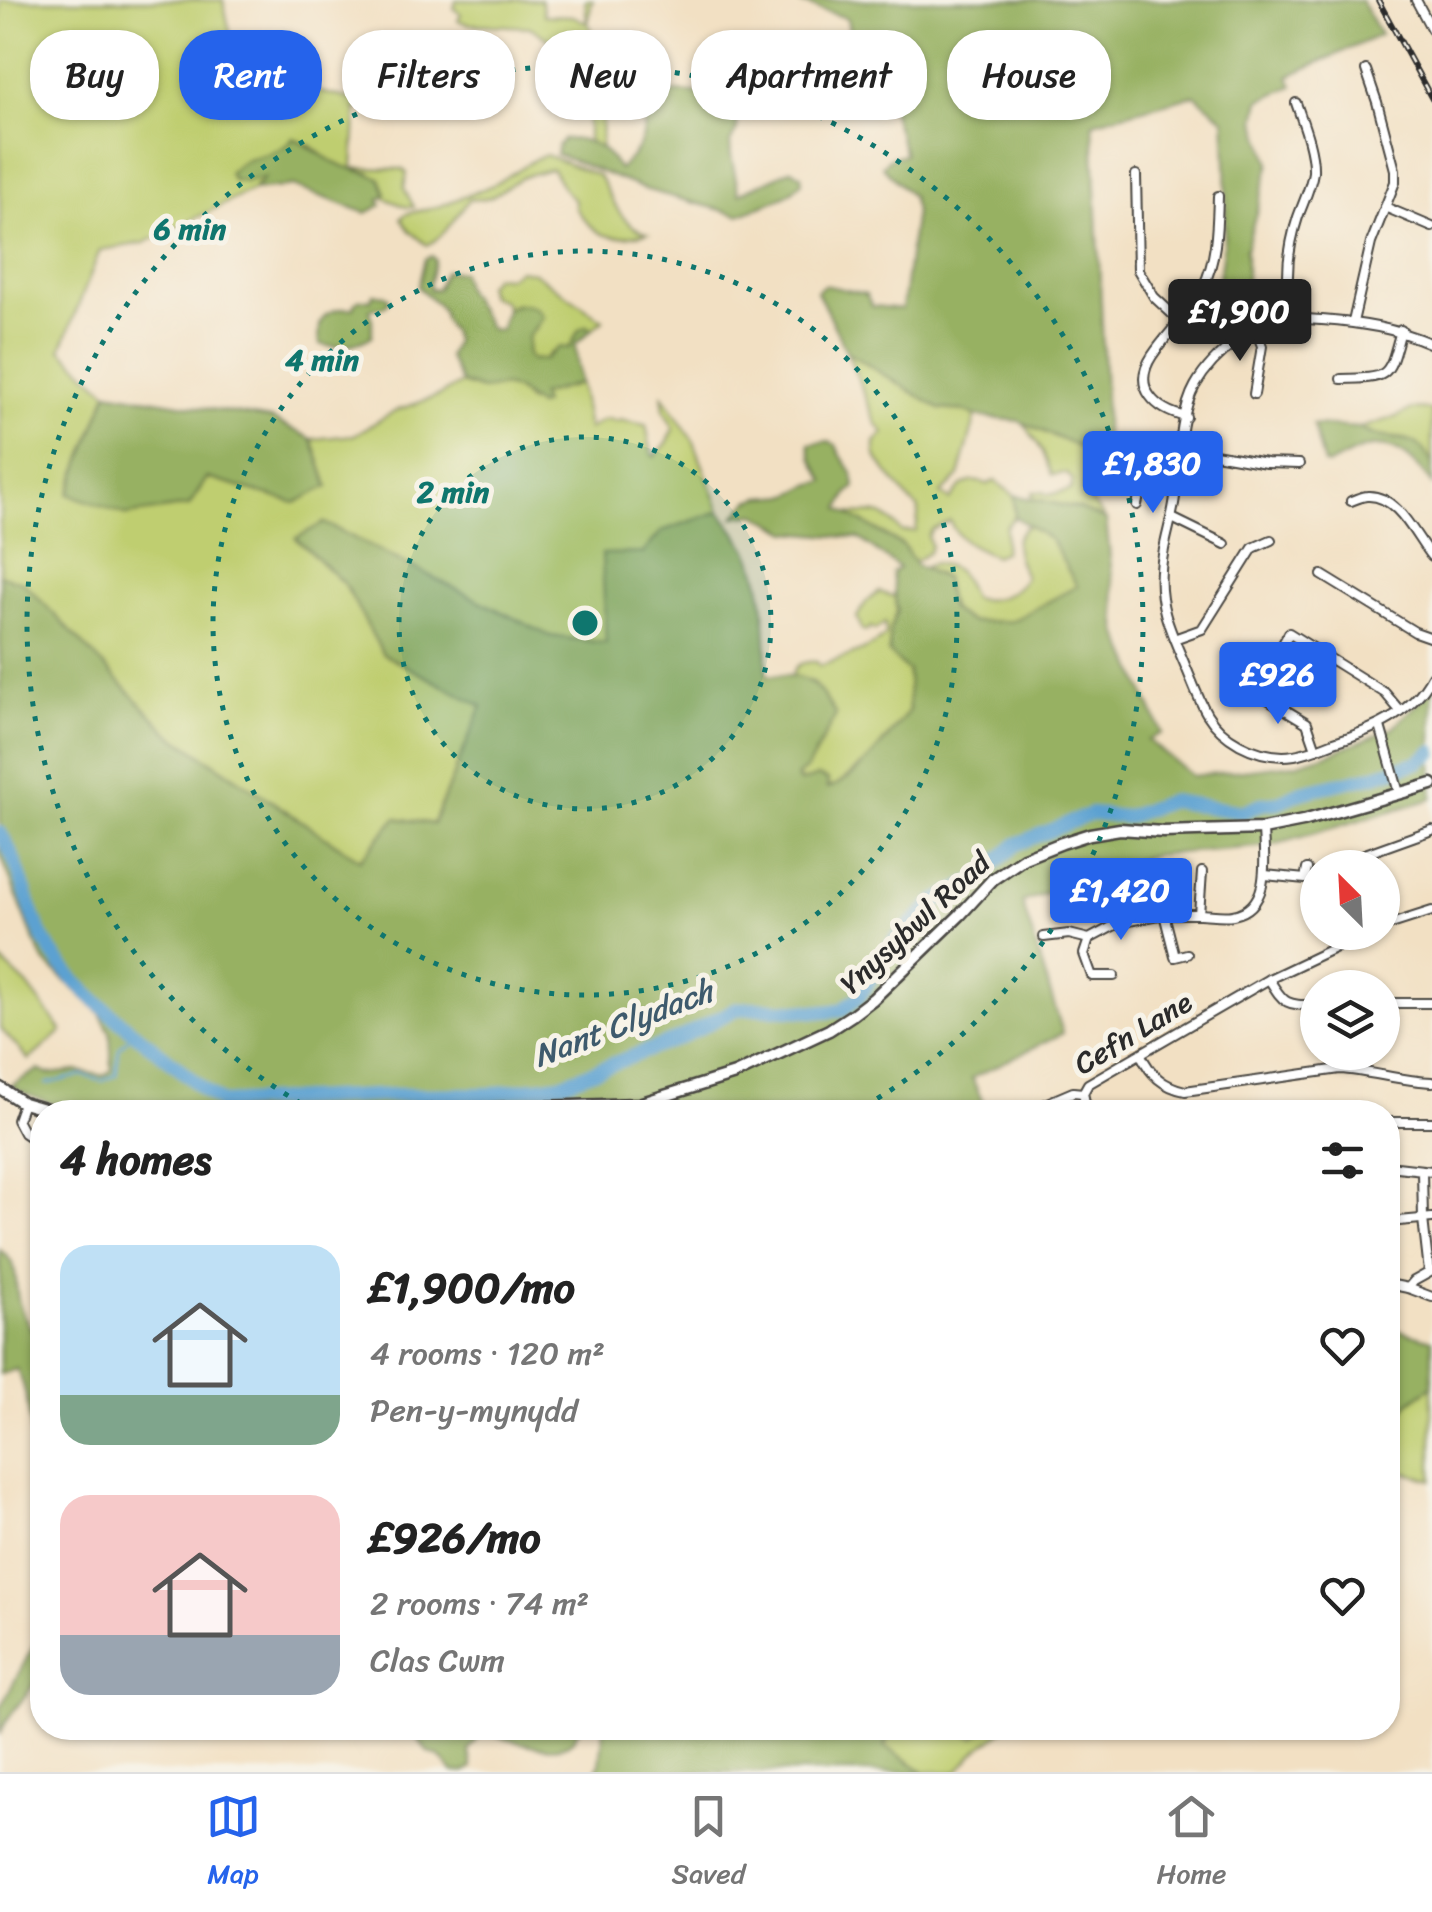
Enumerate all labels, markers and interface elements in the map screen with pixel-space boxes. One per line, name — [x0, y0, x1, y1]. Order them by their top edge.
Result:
chip: Buy — [30, 30, 159, 120]
chip: Rent — [179, 30, 322, 120]
chip: Filters — [342, 30, 515, 120]
chip: New — [535, 30, 671, 120]
chip: Apartment — [691, 30, 927, 120]
chip: House — [947, 30, 1111, 120]
text: 6 min — [154, 202, 227, 256]
pin: £1,900 — [1159, 279, 1321, 364]
text: £1,900 — [1190, 283, 1290, 340]
text: 4 min — [285, 333, 360, 387]
pin: £1,830 — [1072, 431, 1234, 516]
text: £1,830 — [1105, 435, 1201, 492]
text: 2 min — [417, 465, 490, 519]
centre of rings — [567, 605, 603, 641]
pin: £926 — [1219, 642, 1337, 727]
text: £926 — [1241, 646, 1315, 703]
street label: Ynysybwl Road — [826, 836, 1005, 1008]
north arrow — [1300, 850, 1400, 950]
map controls — [1300, 850, 1400, 1070]
pin: £1,420 — [1040, 858, 1202, 943]
text: £1,420 — [1072, 862, 1170, 919]
water label: Nant Clydach — [525, 962, 725, 1084]
button: layers — [1300, 970, 1400, 1070]
street label: Cefn Lane — [1063, 976, 1203, 1090]
text: 4 homes — [60, 1123, 212, 1197]
icon: filters — [1315, 1133, 1370, 1188]
text: £1,900/mo — [370, 1251, 575, 1325]
icon: home — [140, 1285, 260, 1405]
icon: heart — [1315, 1318, 1370, 1373]
text: 4 rooms · 120 m² — [370, 1325, 605, 1382]
text: Pen-y-mynydd — [370, 1382, 578, 1439]
text: £926/mo — [370, 1501, 541, 1575]
icon: home — [140, 1535, 260, 1655]
icon: heart — [1315, 1568, 1370, 1623]
text: 2 rooms · 74 m² — [370, 1575, 589, 1632]
text: Clas Cwm — [370, 1632, 505, 1689]
tab: Map — [206, 1789, 261, 1898]
tab: Saved — [672, 1789, 745, 1898]
tab: Home — [1157, 1789, 1226, 1898]

